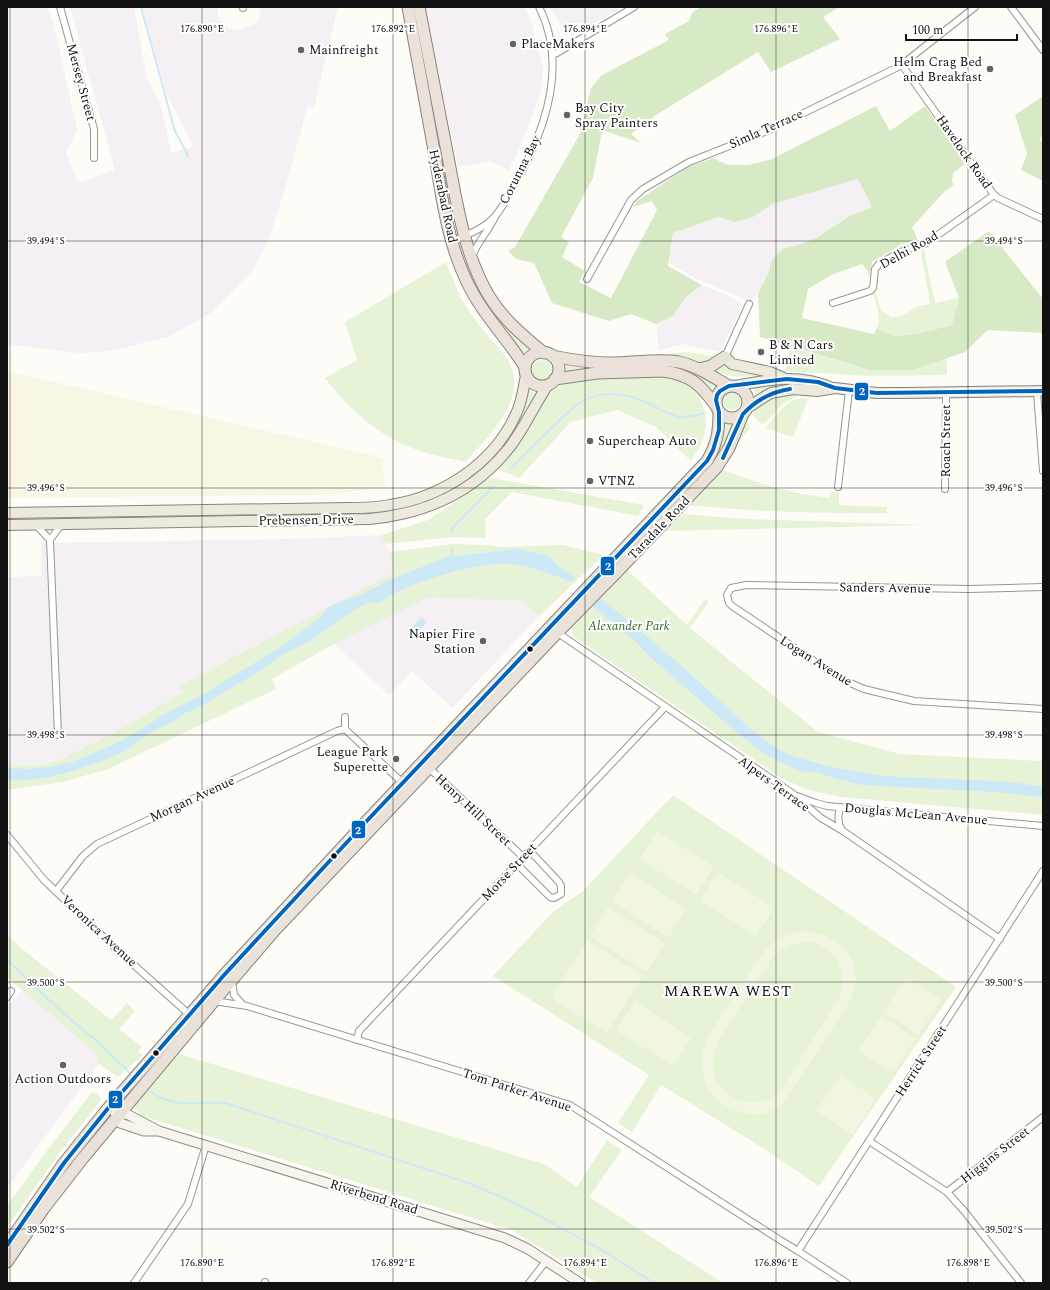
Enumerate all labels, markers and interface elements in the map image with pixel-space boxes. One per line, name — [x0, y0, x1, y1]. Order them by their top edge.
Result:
scale bar — [906, 16, 1017, 42]
text: 176.890°E — [180, 21, 224, 37]
text: 176.892°E — [371, 21, 415, 37]
text: 176.894°E — [563, 21, 607, 37]
text: 176.896°E — [754, 21, 798, 37]
text: 100 m — [912, 21, 943, 40]
place label: PlaceMakers — [521, 34, 595, 54]
marker: PlaceMakers — [508, 39, 518, 49]
place label: Mainfreight — [309, 40, 379, 60]
street label: Mersey Street — [61, 41, 101, 123]
marker: Mainfreight — [296, 45, 306, 55]
place label: Helm Crag Bed and Breakfast — [893, 52, 982, 87]
marker: Helm Crag Bed and Breakfast — [985, 64, 995, 74]
place label: Bay City Spray Painters — [575, 98, 658, 133]
street label: Simla Terrace — [726, 104, 806, 154]
marker: Bay City Spray Painters — [562, 110, 572, 120]
street label: Havelock Road — [931, 111, 997, 193]
street label: Corunna Bay — [494, 132, 546, 208]
street label: Hyderabad Road — [423, 147, 463, 245]
street label: Delhi Road — [876, 226, 942, 274]
text: 39.494°S — [27, 233, 65, 249]
text: 39.494°S — [985, 233, 1023, 249]
place label: B & N Cars Limited — [769, 335, 833, 370]
marker: B & N Cars Limited — [756, 347, 766, 357]
line badge: 2 — [854, 382, 869, 401]
text: 2 — [859, 383, 865, 400]
street label: Roach Street — [936, 404, 956, 478]
place label: Supercheap Auto — [598, 431, 697, 451]
marker: Supercheap Auto — [585, 436, 595, 446]
place label: VTNZ — [598, 471, 635, 491]
marker: VTNZ — [585, 476, 595, 486]
text: 39.496°S — [27, 480, 65, 496]
text: 39.496°S — [985, 480, 1023, 496]
street label: Taradale Road — [623, 491, 695, 565]
street label: Prebensen Drive — [258, 509, 354, 531]
line badge: 2 — [600, 556, 615, 576]
text: 2 — [605, 558, 611, 575]
street label: Sanders Avenue — [839, 577, 931, 599]
park label: Alexander Park — [587, 616, 670, 636]
place label: Napier Fire Station — [409, 624, 475, 659]
street label: Logan Avenue — [776, 631, 856, 691]
marker: Napier Fire Station — [478, 636, 488, 646]
unlabelled marker — [525, 644, 535, 654]
text: 39.498°S — [27, 727, 65, 743]
text: 39.498°S — [985, 727, 1023, 743]
place label: League Park Superette — [316, 742, 388, 777]
street label: Alpers Terrace — [734, 751, 814, 817]
marker: League Park Superette — [391, 754, 401, 764]
street label: Henry Hill Street — [430, 769, 516, 851]
street label: Morgan Avenue — [146, 771, 238, 827]
street label: Douglas McLean Avenue — [844, 798, 988, 830]
line badge: 2 — [351, 820, 366, 839]
text: 2 — [355, 822, 361, 839]
street label: Morse Street — [476, 838, 542, 906]
unlabelled marker — [329, 851, 339, 861]
street label: Veronica Avenue — [56, 890, 142, 972]
text: 39.500°S — [27, 975, 65, 991]
text: 39.500°S — [985, 975, 1023, 991]
district label: MAREWA WEST — [664, 980, 792, 1003]
street label: Herrick Street — [890, 1021, 952, 1101]
unlabelled marker — [151, 1048, 161, 1058]
marker: Action Outdoors — [58, 1060, 68, 1070]
street label: Tom Parker Avenue — [460, 1063, 574, 1117]
place label: Action Outdoors — [15, 1069, 111, 1089]
line badge: 2 — [108, 1090, 123, 1109]
text: 2 — [112, 1091, 118, 1108]
street label: Higgins Street — [956, 1121, 1034, 1188]
street label: Riverbend Road — [327, 1174, 421, 1220]
text: 39.502°S — [27, 1222, 65, 1238]
text: 39.502°S — [985, 1222, 1023, 1238]
text: 176.890°E — [180, 1255, 224, 1271]
text: 176.892°E — [371, 1255, 415, 1271]
text: 176.894°E — [563, 1255, 607, 1271]
text: 176.896°E — [754, 1255, 798, 1271]
text: 176.898°E — [946, 1255, 990, 1271]

